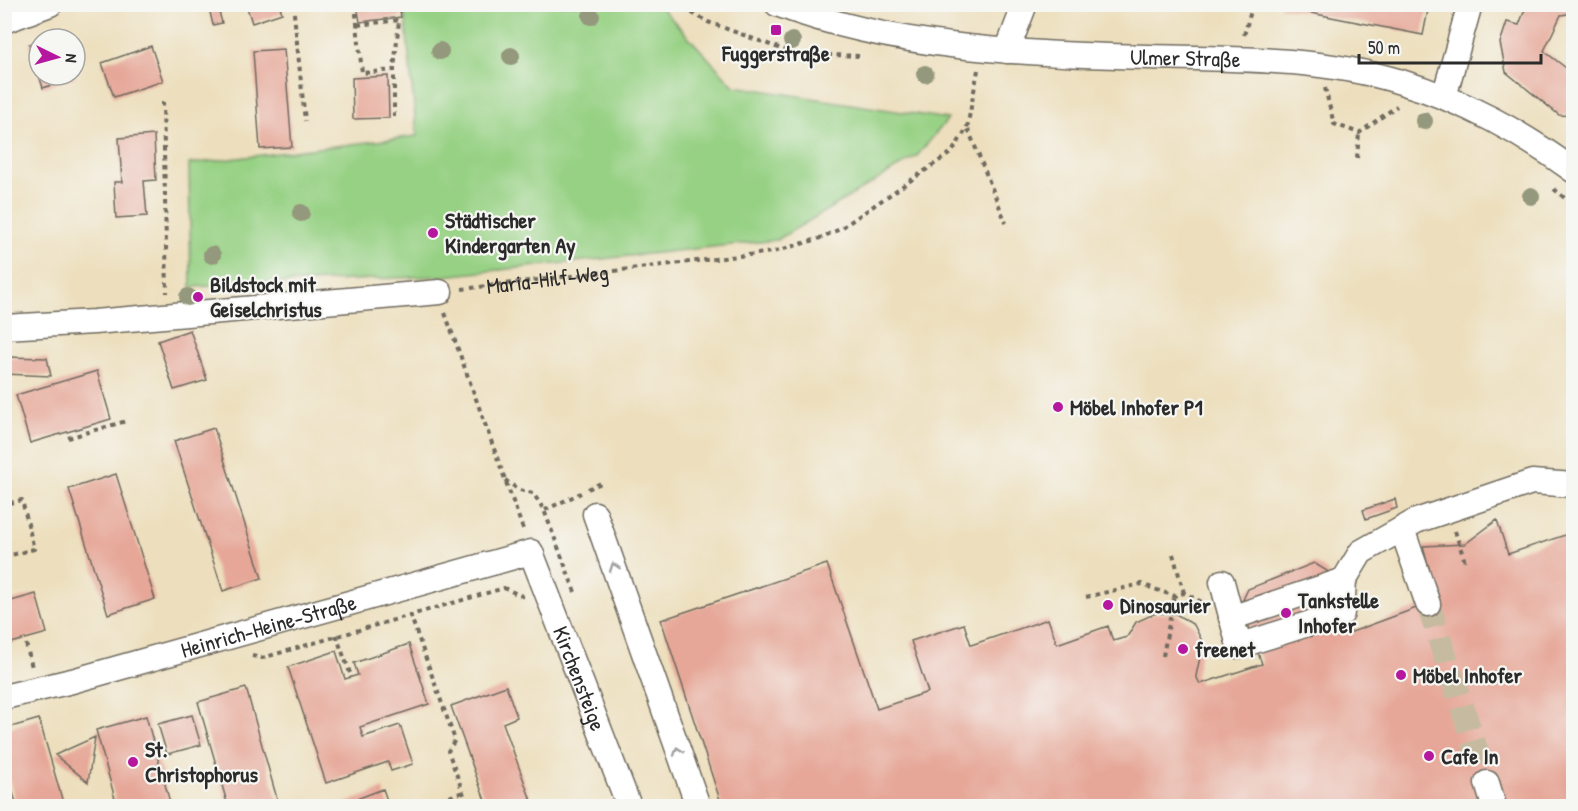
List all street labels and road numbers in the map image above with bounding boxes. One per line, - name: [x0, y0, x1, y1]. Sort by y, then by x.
- street label: Ulmer Straße: [1130, 42, 1241, 74]
- street label: Maria-Hilf-Weg: [485, 257, 610, 301]
- street label: Heinrich-Heine-Straße: [177, 587, 360, 665]
- street label: Kirchensteige: [546, 622, 614, 735]

